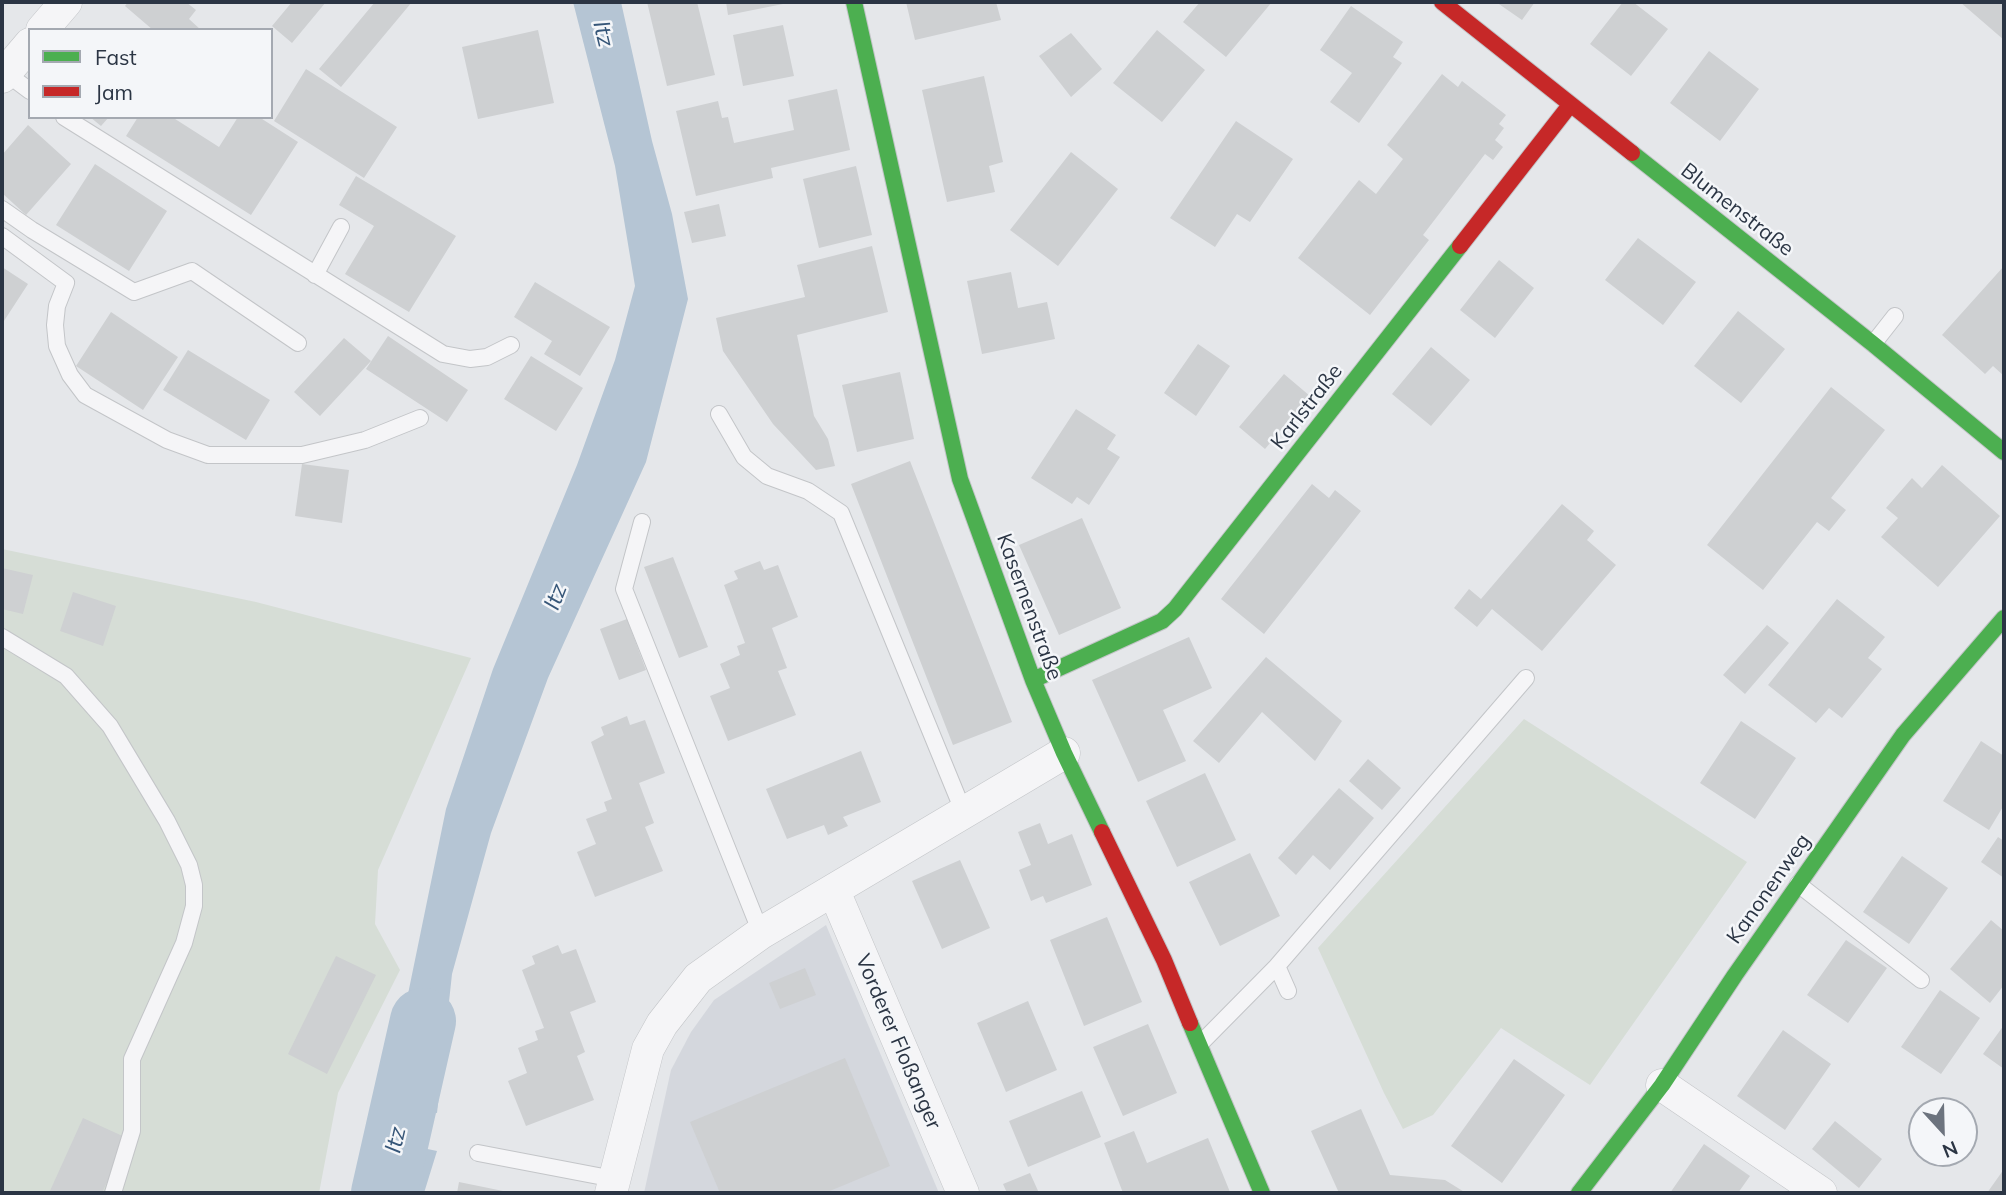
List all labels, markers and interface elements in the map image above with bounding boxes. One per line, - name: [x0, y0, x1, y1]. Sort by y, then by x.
- water label: Itz: [586, 18, 620, 50]
- legend: [28, 28, 273, 119]
- text: Fast: [95, 44, 137, 70]
- text: Jam: [95, 79, 133, 105]
- street label: Blumenstraße: [1676, 158, 1798, 262]
- street label: Karlstraße: [1266, 359, 1348, 455]
- street label: Kasernenstraße: [991, 530, 1067, 684]
- water label: Itz: [538, 580, 574, 614]
- street label: Kanonenweg: [1722, 829, 1816, 949]
- street label: Vorderer Floßanger: [850, 951, 946, 1133]
- north arrow: [1908, 1097, 1978, 1167]
- water label: Itz: [380, 1124, 412, 1156]
- text: N: [1939, 1136, 1961, 1163]

